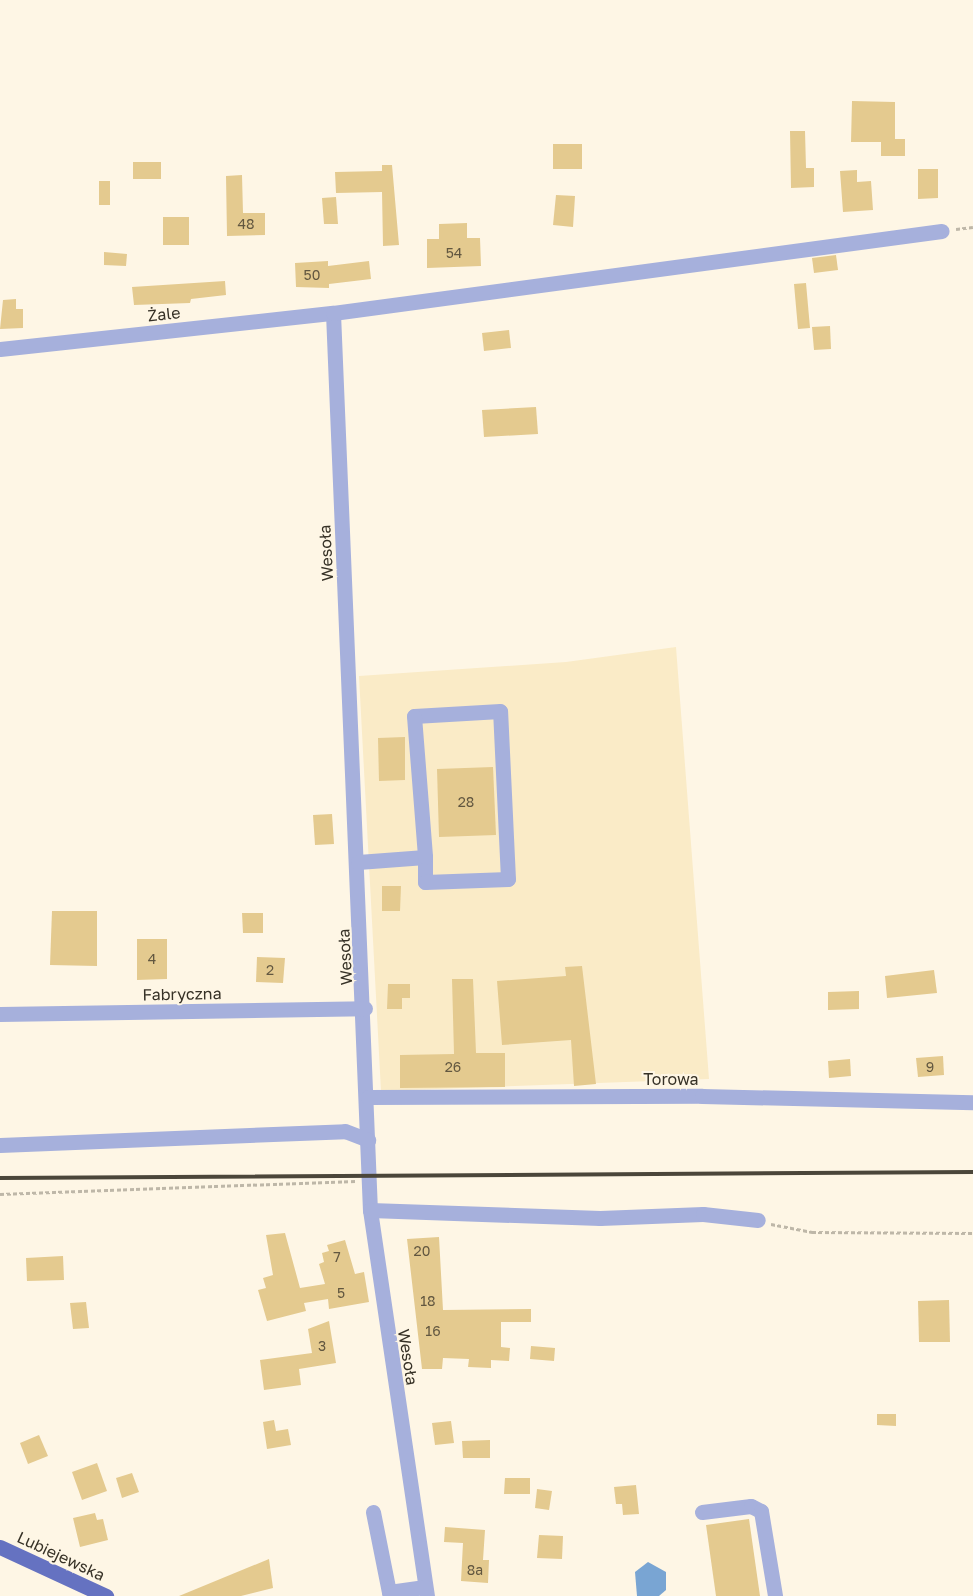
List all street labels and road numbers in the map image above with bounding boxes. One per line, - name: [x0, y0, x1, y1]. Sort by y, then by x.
- street label: Żale: [147, 303, 181, 325]
- street label: Wesoła: [315, 524, 337, 582]
- street label: Wesoła: [334, 928, 356, 986]
- street label: Fabryczna: [142, 984, 222, 1004]
- street label: Torowa: [643, 1069, 699, 1089]
- street label: Wesoła: [394, 1327, 422, 1387]
- street label: Lubiejewska: [14, 1527, 108, 1585]

